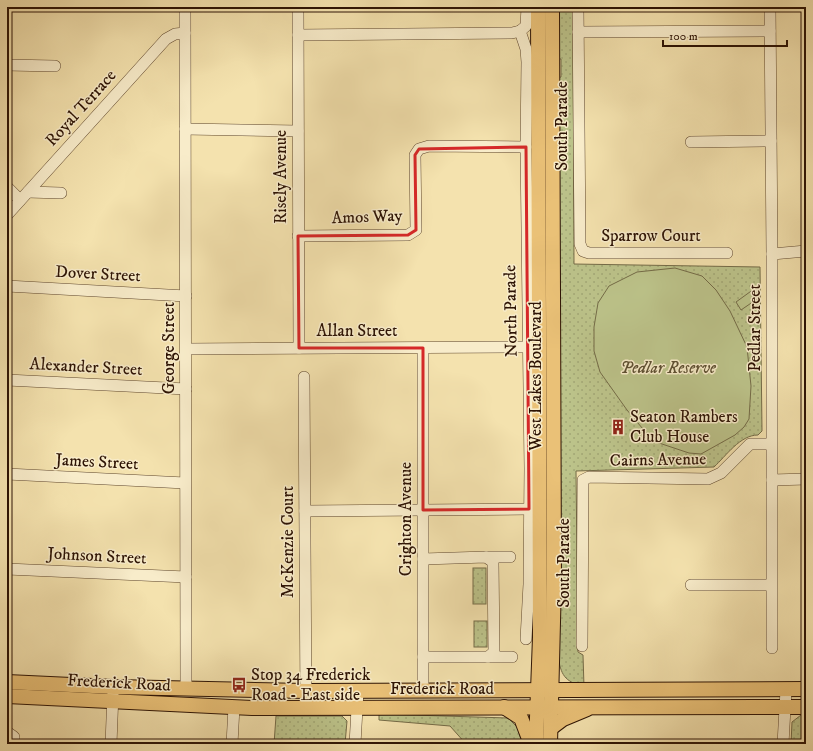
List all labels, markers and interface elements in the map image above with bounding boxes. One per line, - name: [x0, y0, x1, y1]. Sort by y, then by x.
- scale bar: [663, 22, 787, 48]
- text: 100 m: [669, 29, 698, 44]
- street label: Royal Terrace: [41, 65, 121, 151]
- street label: South Parade: [551, 81, 573, 171]
- street label: Risely Avenue: [270, 130, 292, 224]
- street label: Amos Way: [331, 205, 404, 229]
- street label: Sparrow Court: [601, 225, 701, 247]
- street label: Dover Street: [55, 261, 142, 287]
- street label: North Parade: [499, 265, 523, 357]
- street label: Pedlar Street: [744, 284, 766, 372]
- street label: George Street: [158, 301, 180, 394]
- street label: West Lakes Boulevard: [525, 301, 547, 452]
- street label: Allan Street: [317, 320, 398, 342]
- street label: Alexander Street: [29, 353, 144, 381]
- park label: Pedlar Reserve: [620, 357, 717, 379]
- place label: Seaton Rambers Club House: [630, 406, 738, 448]
- building icon: Seaton Rambers Club House: [609, 418, 627, 436]
- street label: Cairns Avenue: [610, 448, 706, 472]
- street label: James Street: [53, 449, 140, 475]
- street label: Crighton Avenue: [395, 462, 417, 576]
- street label: McKenzie Court: [277, 485, 299, 598]
- street label: South Parade: [553, 518, 575, 608]
- street label: Johnson Street: [45, 542, 148, 570]
- place label: Stop 34 Frederick Road - East side: [251, 664, 371, 706]
- street label: Frederick Road: [67, 669, 172, 697]
- bus stop icon: Stop 34 Frederick Road - East side: [230, 676, 248, 694]
- street label: Frederick Road: [390, 678, 494, 700]

